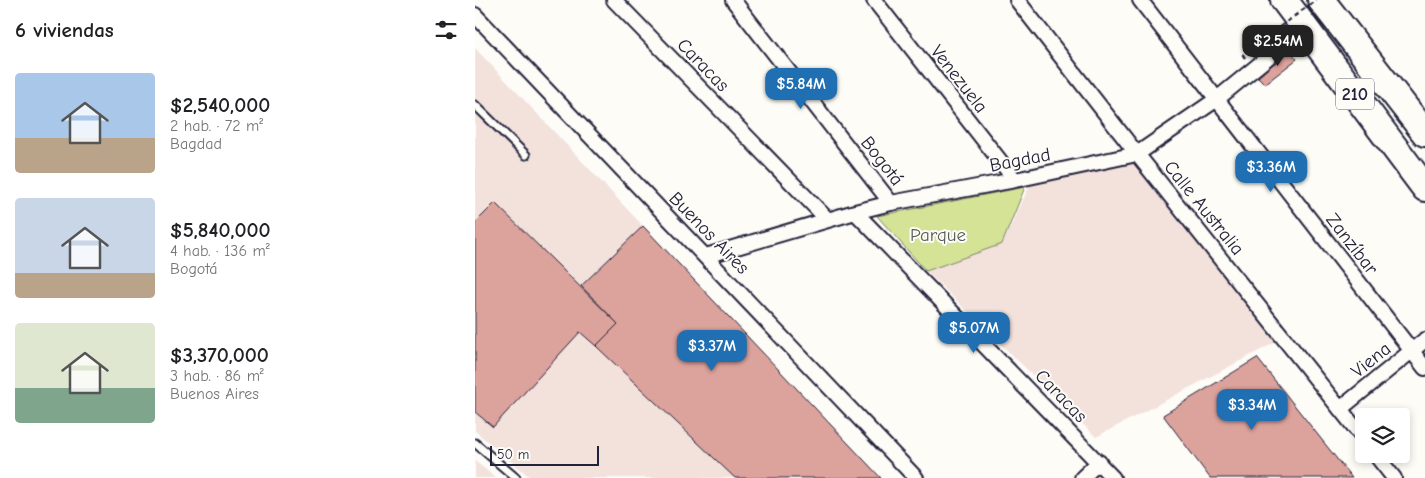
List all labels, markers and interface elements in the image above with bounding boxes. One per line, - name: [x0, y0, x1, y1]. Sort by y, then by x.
- icon: filters: [432, 16, 460, 44]
- text: 6 viviendas: [15, 18, 114, 42]
- pin: $2.54M: [1237, 24, 1319, 67]
- text: $2.54M: [1253, 32, 1303, 50]
- street label: Caracas: [672, 34, 734, 96]
- street label: Venezuela: [926, 41, 992, 117]
- pin: $5.84M: [760, 68, 842, 110]
- text: $5.84M: [776, 75, 826, 93]
- road number: 210: [1336, 78, 1374, 110]
- icon: home: [55, 93, 115, 153]
- text: $2,540,000: [170, 93, 270, 117]
- text: 2 hab. · 72 m²: [170, 117, 263, 135]
- street label: Bogotá: [856, 132, 908, 190]
- text: Bagdad: [170, 135, 222, 153]
- street label: Bagdad: [988, 143, 1052, 177]
- pin: $3.36M: [1230, 150, 1312, 193]
- street label: Calle Australia: [1159, 156, 1249, 260]
- text: $3.36M: [1246, 158, 1296, 176]
- street label: Buenos Aires: [664, 187, 754, 279]
- street label: Zanzíbar: [1321, 209, 1383, 279]
- icon: home: [55, 218, 115, 278]
- text: $5,840,000: [170, 218, 270, 242]
- park label: Parque: [910, 224, 966, 246]
- text: 4 hab. · 136 m²: [170, 242, 270, 260]
- text: Bogotá: [170, 260, 218, 278]
- pin: $5.07M: [933, 312, 1015, 354]
- text: $5.07M: [949, 319, 999, 337]
- pin: $3.37M: [671, 330, 753, 372]
- text: $3.37M: [688, 337, 736, 355]
- street label: Viena: [1347, 338, 1395, 382]
- icon: home: [55, 343, 115, 403]
- text: $3,370,000: [170, 343, 269, 367]
- street label: Caracas: [1030, 365, 1092, 427]
- text: 3 hab. · 86 m²: [170, 367, 264, 385]
- text: Buenos Aires: [170, 385, 259, 403]
- pin: $3.34M: [1211, 388, 1293, 431]
- text: $3.34M: [1228, 396, 1276, 414]
- map controls: [1355, 408, 1410, 463]
- button: layers: [1355, 408, 1410, 463]
- scale bar: [490, 443, 599, 466]
- text: 50 m: [497, 446, 529, 463]

